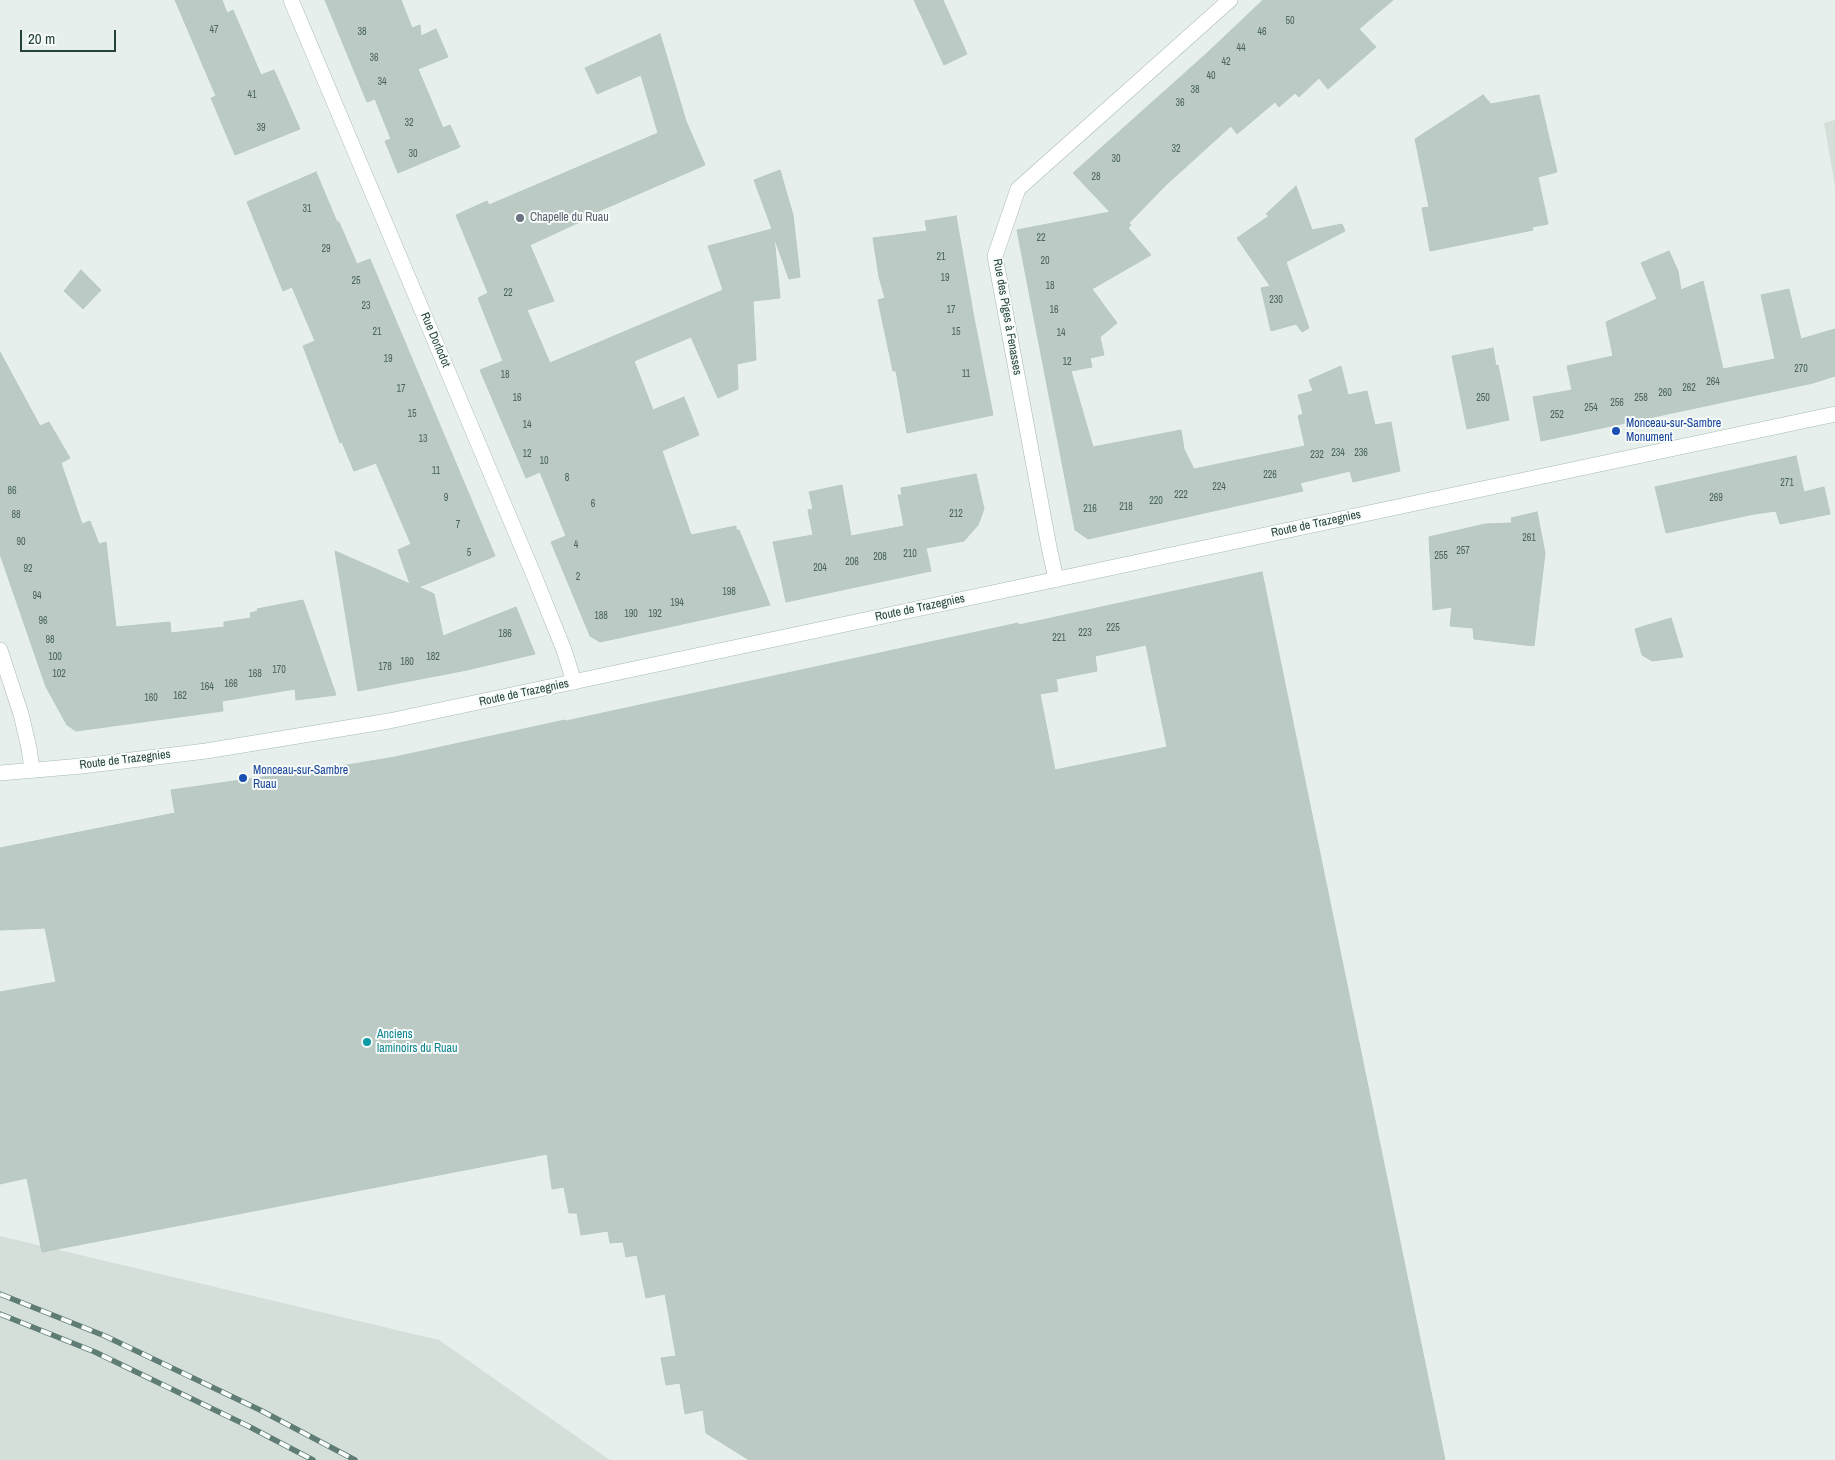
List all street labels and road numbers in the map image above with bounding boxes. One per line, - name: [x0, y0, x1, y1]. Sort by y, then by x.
- street label: Rue des Piges à Fenasses: [990, 258, 1024, 376]
- street label: Rue Dorlodot: [417, 311, 453, 369]
- street label: Route de Trazegnies: [1270, 507, 1362, 541]
- street label: Route de Trazegnies: [874, 591, 966, 625]
- street label: Route de Trazegnies: [478, 676, 570, 710]
- street label: Route de Trazegnies: [79, 747, 171, 773]

